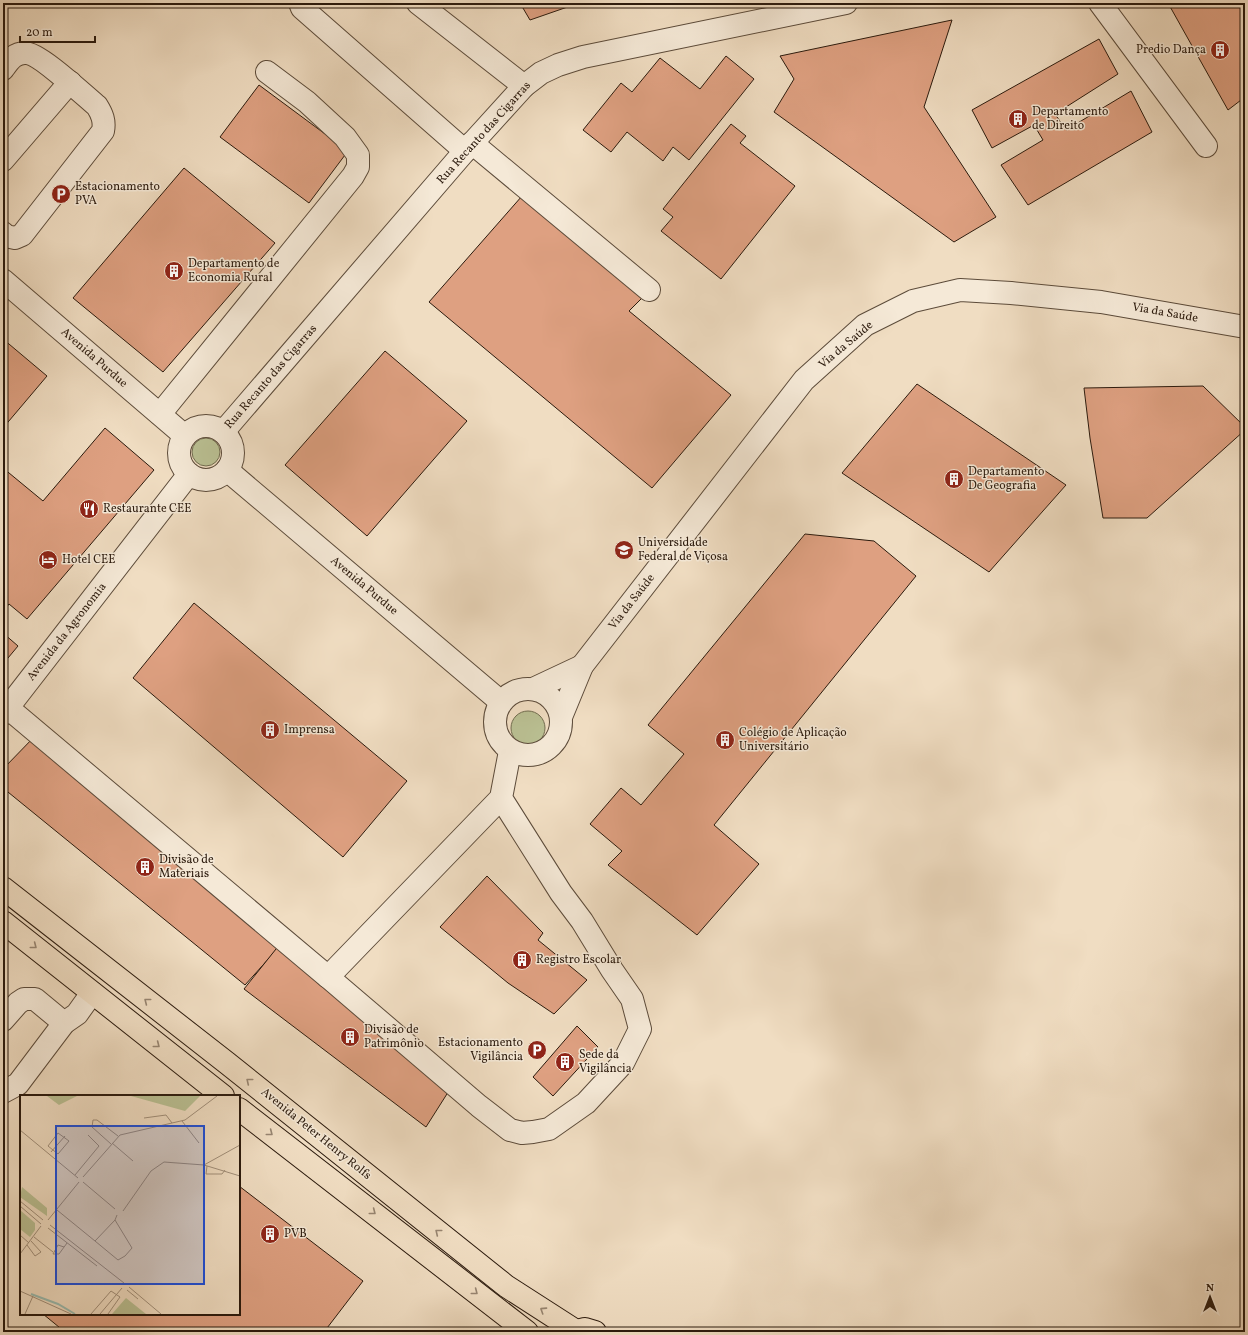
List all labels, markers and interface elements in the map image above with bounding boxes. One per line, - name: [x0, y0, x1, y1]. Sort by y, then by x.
- scale bar: [20, 18, 95, 44]
- text: 20 m: [26, 25, 53, 41]
- building icon: Predio Dança: [1209, 39, 1231, 61]
- place label: Predio Dança: [1136, 42, 1206, 58]
- street label: Rua Recanto das Cigarras: [433, 78, 535, 188]
- place label: Departamento de Direito: [1032, 104, 1108, 134]
- building icon: Departamento de Direito: [1007, 108, 1029, 130]
- place label: Estacionamento PVA: [75, 179, 160, 209]
- parking icon: Estacionamento PVA: [50, 183, 72, 205]
- place label: Departamento de Economia Rural: [188, 256, 280, 286]
- building icon: Departamento de Economia Rural: [163, 260, 185, 282]
- street label: Via da Saúde: [1131, 299, 1199, 327]
- street label: Via da Saúde: [815, 317, 877, 373]
- street label: Rua Recanto das Cigarras: [221, 321, 321, 433]
- street label: Avenida Purdue: [57, 325, 131, 392]
- place label: Departamento De Geografia: [968, 464, 1044, 494]
- building icon: Departamento De Geografia: [943, 468, 965, 490]
- restaurant icon: Restaurante CEE: [78, 498, 100, 520]
- place label: Restaurante CEE: [103, 501, 191, 517]
- place label: Universidade Federal de Viçosa: [638, 535, 728, 565]
- school or university icon: Universidade Federal de Viçosa: [613, 539, 635, 561]
- hotel icon: Hotel CEE: [37, 549, 59, 571]
- place label: Hotel CEE: [62, 552, 115, 568]
- street label: Avenida Purdue: [327, 553, 401, 619]
- street label: Via da Saúde: [605, 571, 659, 633]
- street label: Avenida da Agronomia: [24, 580, 110, 684]
- building icon: Imprensa: [259, 719, 281, 741]
- place label: Imprensa: [284, 722, 335, 738]
- place label: Colégio de Aplicação Universitário: [739, 725, 847, 755]
- building icon: Colégio de Aplicação Universitário: [714, 729, 736, 751]
- place label: Divisão de Materiais: [159, 852, 214, 882]
- building icon: Divisão de Materiais: [134, 856, 156, 878]
- one-way arrow: [29, 941, 36, 948]
- building icon: Registro Escolar: [511, 949, 533, 971]
- place label: Registro Escolar: [536, 952, 621, 968]
- one-way arrow: [145, 999, 152, 1006]
- place label: Divisão de Patrimônio: [364, 1022, 424, 1052]
- building icon: Divisão de Patrimônio: [339, 1026, 361, 1048]
- place label: Estacionamento Vigilância: [438, 1035, 523, 1065]
- parking icon: Estacionamento Vigilância: [526, 1039, 548, 1061]
- one-way arrow: [153, 1040, 160, 1047]
- place label: Sede da Vigilância: [579, 1047, 632, 1077]
- building icon: Sede da Vigilância: [554, 1051, 576, 1073]
- one-way arrow: [247, 1079, 254, 1086]
- street label: Avenida Peter Henry Rolfs: [257, 1084, 375, 1184]
- inset map: [20, 1095, 240, 1315]
- one-way arrow: [265, 1128, 272, 1135]
- one-way arrow: [368, 1208, 375, 1215]
- building icon: PVB: [259, 1223, 281, 1245]
- place label: PVB: [284, 1226, 307, 1242]
- one-way arrow: [436, 1230, 443, 1237]
- north arrow: [1190, 1277, 1230, 1317]
- text: N: [1206, 1281, 1214, 1296]
- one-way arrow: [471, 1287, 478, 1294]
- one-way arrow: [540, 1307, 547, 1314]

